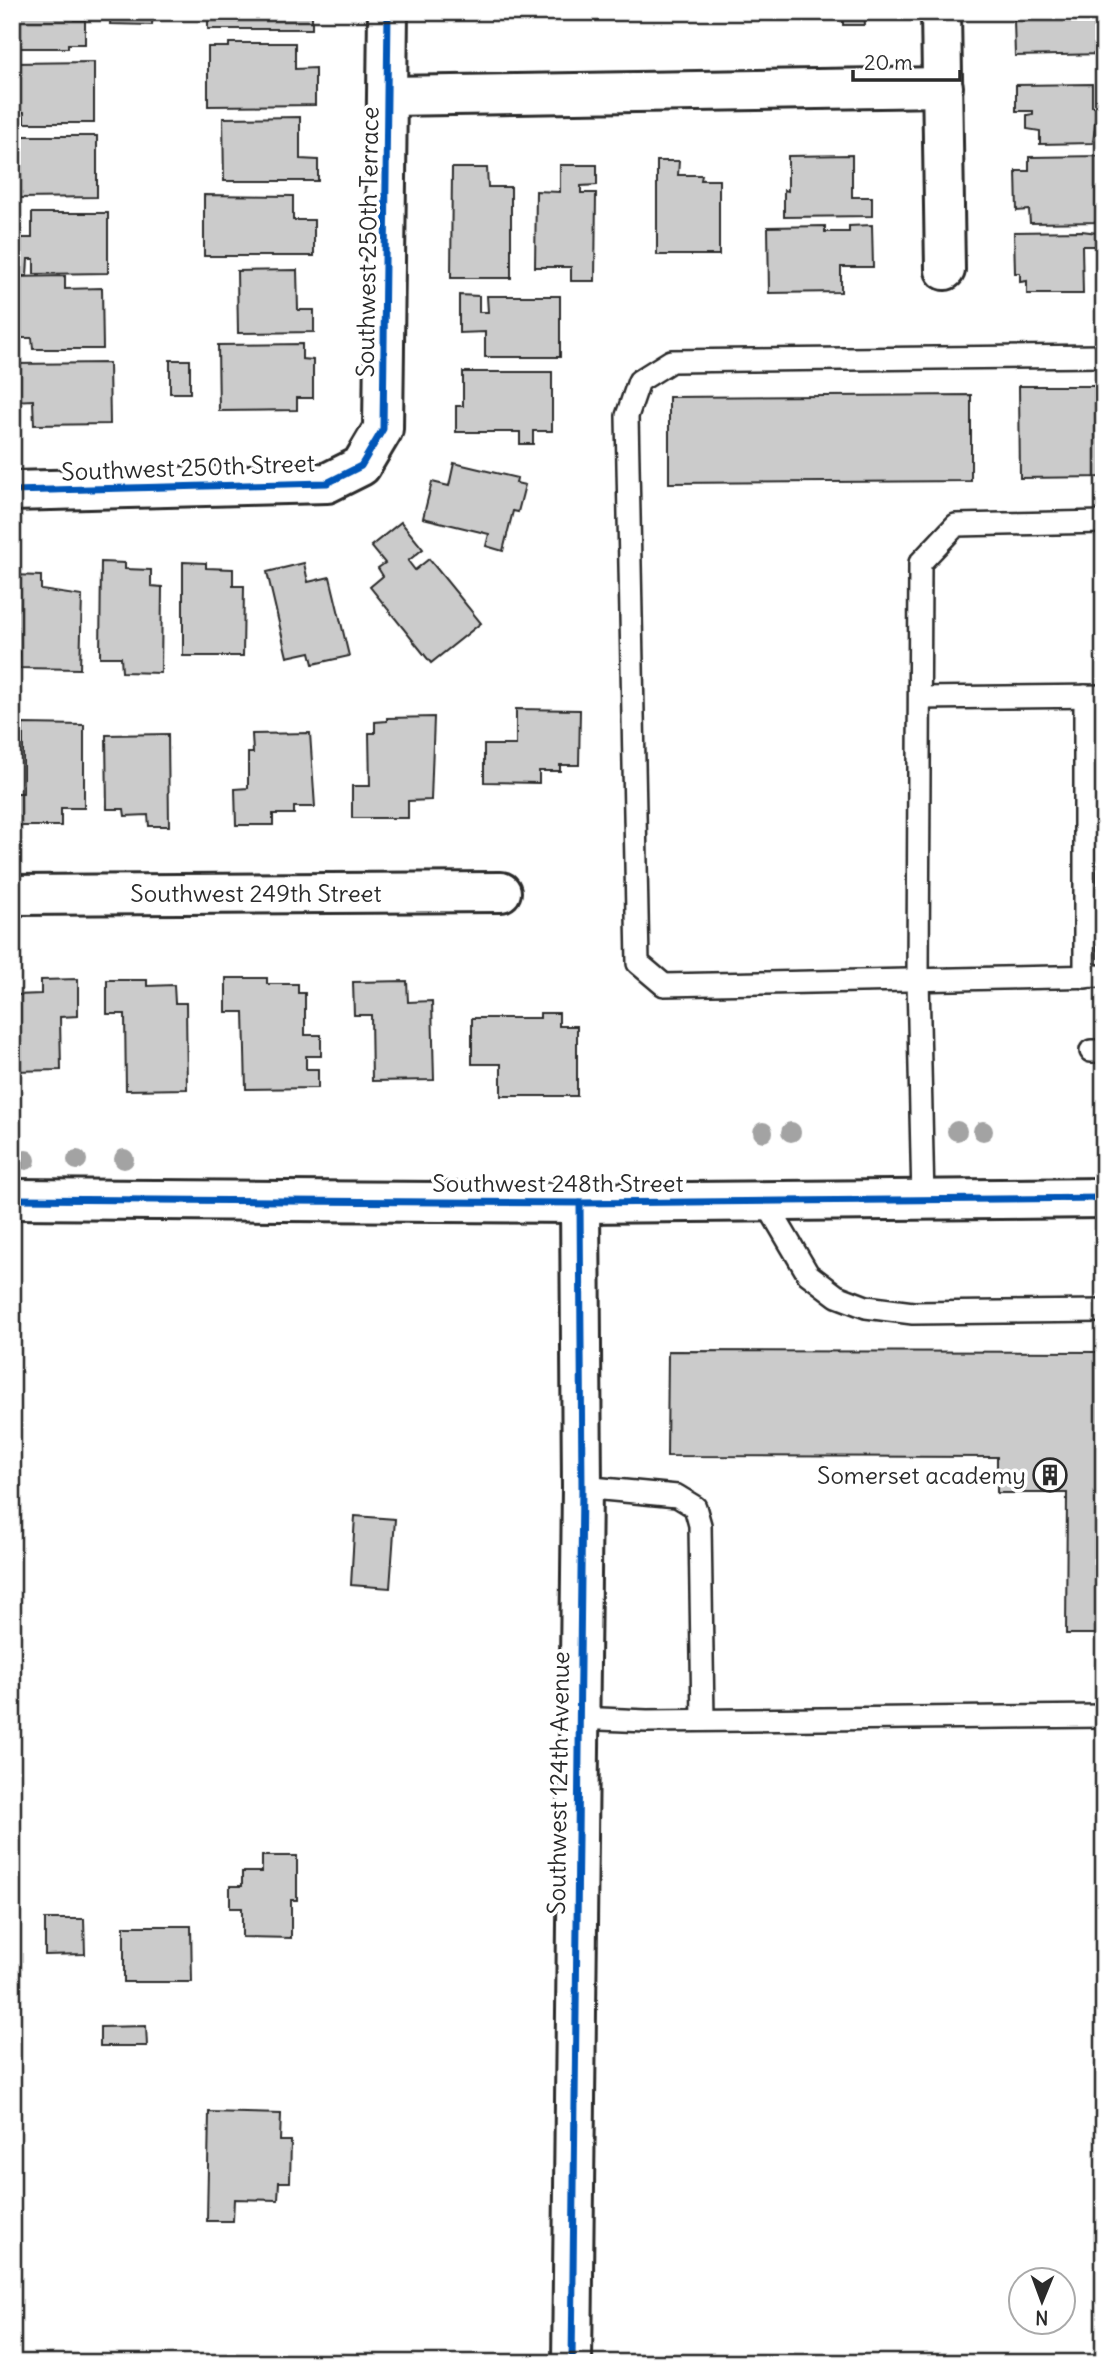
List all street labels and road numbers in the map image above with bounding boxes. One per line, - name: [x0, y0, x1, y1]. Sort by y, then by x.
- street label: Southwest 250th Terrace: [350, 106, 384, 378]
- street label: Southwest 250th Street: [61, 448, 315, 486]
- street label: Southwest 249th Street: [130, 878, 382, 908]
- street label: Southwest 248th Street: [432, 1168, 684, 1198]
- street label: Southwest 124th Avenue: [541, 1651, 575, 1915]

